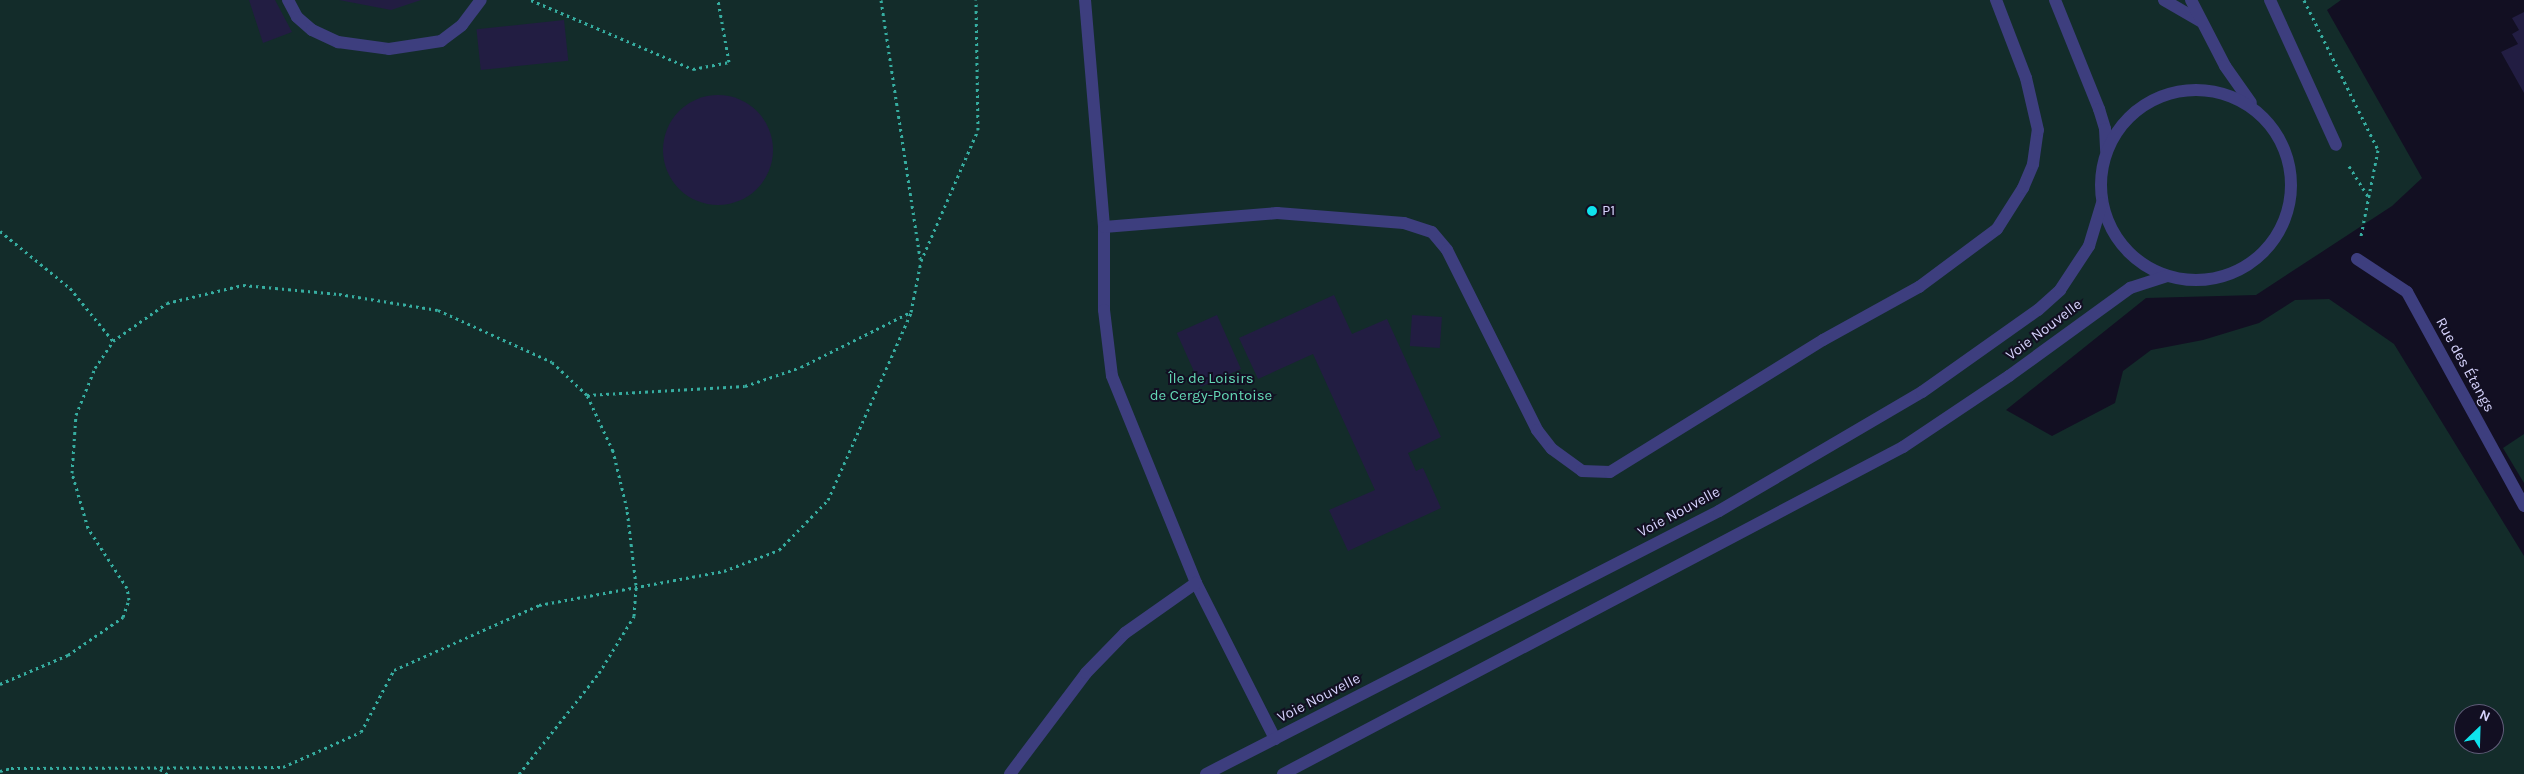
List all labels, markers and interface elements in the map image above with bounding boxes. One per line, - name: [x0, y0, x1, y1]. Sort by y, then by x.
- place label: P1: [1602, 202, 1615, 220]
- marker: P1: [1586, 205, 1598, 217]
- street label: Voie Nouvelle: [2002, 295, 2086, 365]
- street label: Rue des Étangs: [2432, 315, 2498, 415]
- park label: Île de Loisirs de Cergy-Pontoise: [1150, 369, 1272, 404]
- street label: Voie Nouvelle: [1635, 483, 1723, 541]
- street label: Voie Nouvelle: [1274, 669, 1364, 727]
- north arrow: [2454, 704, 2504, 754]
- text: N: [2477, 706, 2493, 726]

